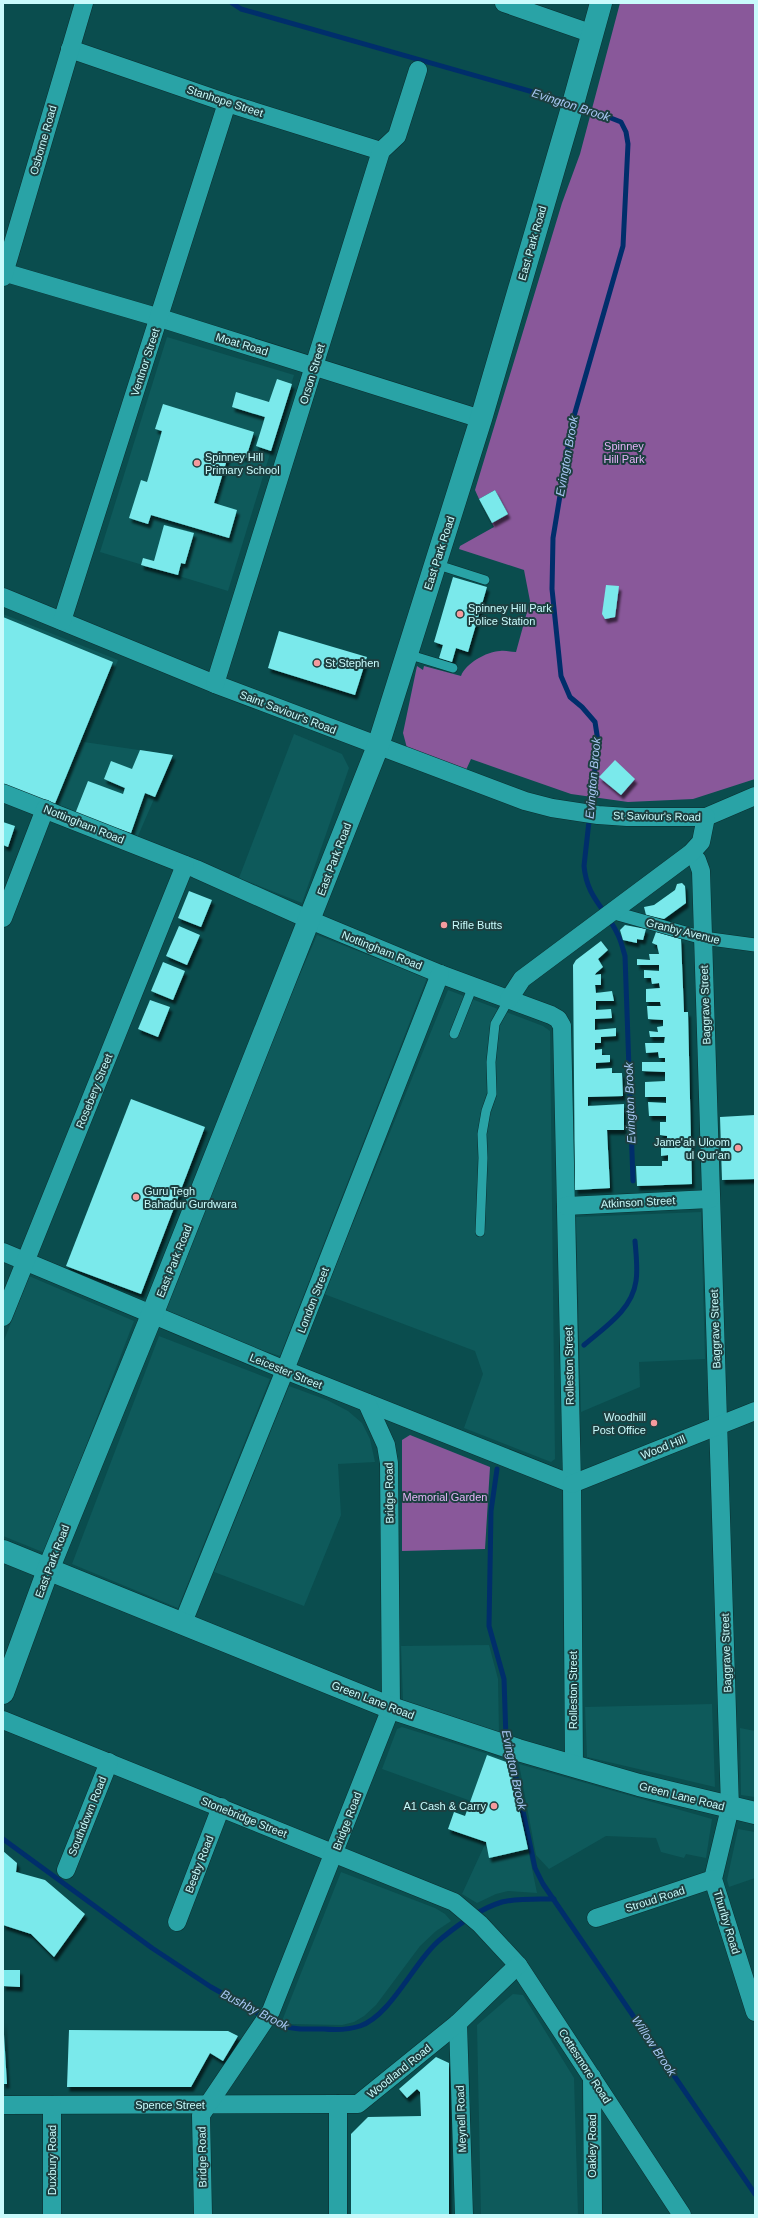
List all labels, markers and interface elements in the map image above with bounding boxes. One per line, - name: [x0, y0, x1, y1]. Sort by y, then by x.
- street label: Stanhope Street: [185, 83, 265, 119]
- water label: Evington Brook: [530, 86, 613, 125]
- street label: Osborne Road: [27, 104, 59, 176]
- street label: East Park Road: [516, 204, 548, 282]
- street label: Ventnor Street: [128, 327, 162, 397]
- street label: Moat Road: [215, 330, 269, 358]
- street label: Orson Street: [297, 342, 327, 406]
- water label: Evington Brook: [553, 414, 581, 497]
- park label: Spinney Hill Park: [604, 440, 645, 465]
- place label: Spinney Hill Primary School: [205, 451, 280, 476]
- marker: Spinney Hill Primary School: [192, 458, 202, 468]
- street label: East Park Road: [421, 515, 457, 591]
- place label: Spinney Hill Park Police Station: [468, 602, 552, 627]
- marker: Spinney Hill Park Police Station: [455, 609, 465, 619]
- place label: St Stephen: [325, 657, 379, 669]
- marker: St Stephen: [312, 658, 322, 668]
- street label: Saint Saviour's Road: [238, 688, 338, 736]
- water label: Evington Brook: [582, 736, 604, 819]
- street label: Nottingham Road: [42, 802, 126, 846]
- street label: St Saviour's Road: [613, 809, 701, 823]
- street label: East Park Road: [315, 821, 353, 897]
- street label: Granby Avenue: [645, 916, 721, 946]
- place label: Rifle Butts: [452, 919, 503, 931]
- marker: Rifle Butts: [439, 920, 449, 930]
- street label: Nottingham Road: [340, 928, 424, 972]
- street label: Baggrave Street: [698, 965, 712, 1045]
- street label: Rosebery Street: [74, 1052, 114, 1130]
- water label: Evington Brook: [622, 1061, 638, 1144]
- place label: Jame'ah Uloom ul Qur'an: [654, 1136, 730, 1161]
- marker: Jame'ah Uloom ul Qur'an: [733, 1143, 743, 1153]
- place label: Guru Tegh Bahadur Gurdwara: [144, 1185, 238, 1210]
- marker: Guru Tegh Bahadur Gurdwara: [131, 1192, 141, 1202]
- street label: Atkinson Street: [600, 1194, 676, 1210]
- street label: East Park Road: [154, 1223, 194, 1299]
- street label: London Street: [295, 1266, 331, 1334]
- street label: Baggrave Street: [708, 1289, 722, 1369]
- street label: Rolleston Street: [562, 1327, 576, 1405]
- street label: Leicester Street: [248, 1351, 324, 1391]
- place label: Woodhill Post Office: [592, 1411, 646, 1436]
- marker: Woodhill Post Office: [649, 1418, 659, 1428]
- street label: Wood Hill: [639, 1433, 687, 1461]
- street label: Bridge Road: [382, 1462, 396, 1524]
- park label: Memorial Garden: [403, 1491, 487, 1503]
- street label: East Park Road: [33, 1523, 71, 1599]
- street label: Baggrave Street: [719, 1613, 733, 1693]
- street label: Rolleston Street: [567, 1651, 579, 1729]
- street label: Green Lane Road: [330, 1679, 416, 1721]
- water label: Evington Brook: [499, 1729, 530, 1812]
- street label: Southdown Road: [66, 1775, 108, 1857]
- street label: Green Lane Road: [638, 1780, 726, 1812]
- street label: Bridge Road: [330, 1790, 364, 1852]
- street label: Stonebridge Street: [199, 1794, 289, 1840]
- place label: A1 Cash & Carry: [403, 1800, 486, 1812]
- marker: A1 Cash & Carry: [489, 1801, 499, 1811]
- street label: Beeby Road: [183, 1834, 215, 1894]
- street label: Stroud Road: [624, 1884, 686, 1914]
- street label: Thurlby Road: [712, 1889, 742, 1955]
- water label: Bushby Brook: [219, 1987, 292, 2034]
- water label: Willow Brook: [629, 2013, 680, 2079]
- street label: Cottesmore Road: [556, 2027, 614, 2105]
- street label: Woodland Road: [365, 2042, 433, 2100]
- street label: Meynell Road: [454, 2085, 468, 2153]
- street label: Spence Street: [135, 2099, 205, 2111]
- street label: Oakley Road: [586, 2114, 598, 2178]
- street label: Duxbury Road: [46, 2125, 58, 2195]
- street label: Bridge Road: [195, 2126, 209, 2188]

